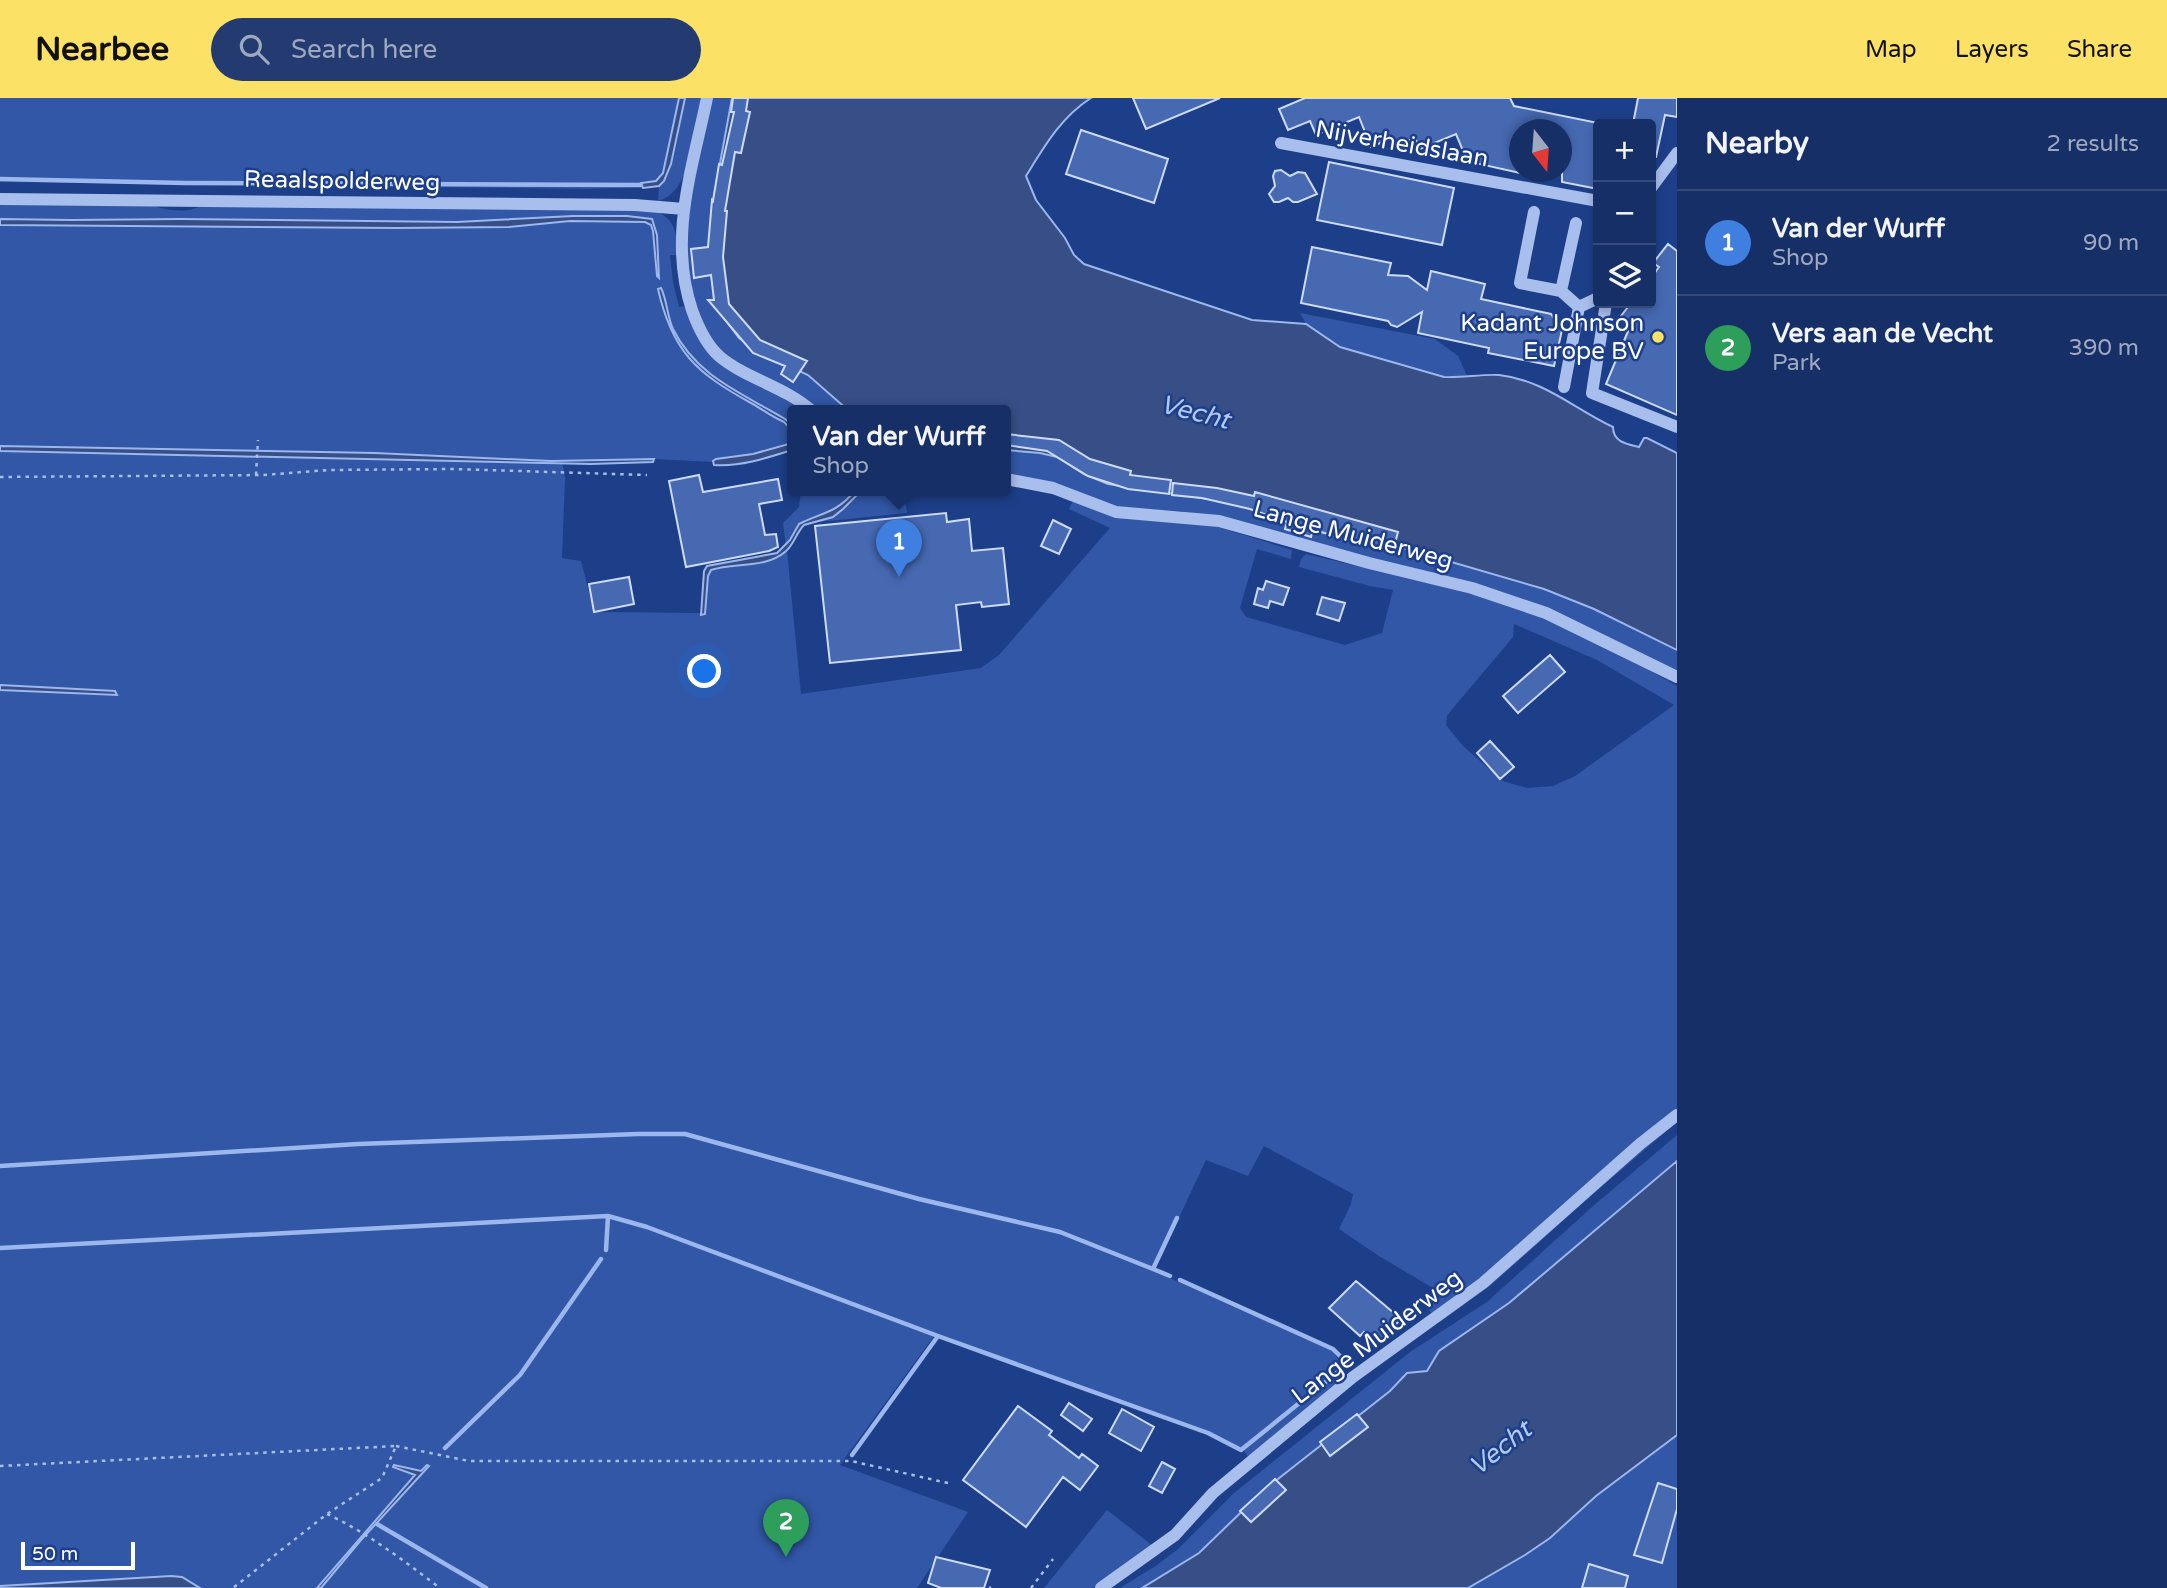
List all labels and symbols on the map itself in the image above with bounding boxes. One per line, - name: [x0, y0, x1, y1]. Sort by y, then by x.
- street label: Nijverheidslaan: [1313, 115, 1491, 173]
- north arrow: [1509, 119, 1572, 182]
- street label: Reaalspolderweg: [244, 165, 440, 197]
- place label: Kadant Johnson Europe BV: [1460, 309, 1644, 366]
- marker: Kadant Johnson Europe BV: [1650, 329, 1666, 345]
- water label: Vecht: [1157, 388, 1236, 436]
- street label: Lange Muiderweg: [1250, 494, 1456, 576]
- pin: 1: [876, 519, 922, 577]
- your location: [687, 654, 721, 688]
- street label: Lange Muiderweg: [1286, 1263, 1468, 1411]
- water label: Vecht: [1463, 1412, 1540, 1482]
- pin: 2: [763, 1499, 809, 1557]
- scale bar: [21, 1539, 135, 1571]

